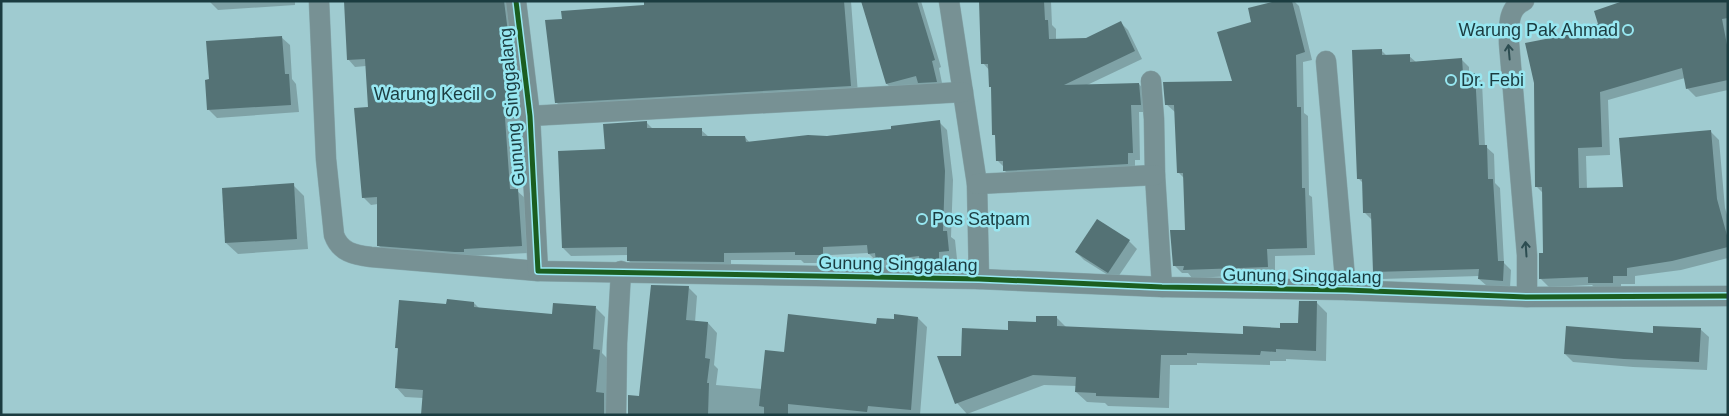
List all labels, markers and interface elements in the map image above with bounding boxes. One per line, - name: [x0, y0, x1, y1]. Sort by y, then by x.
- place label: Warung Pak Ahmad: [1459, 20, 1618, 40]
- marker: Warung Pak Ahmad: [1622, 24, 1634, 36]
- street label: Gunung Singgalang: [495, 27, 529, 187]
- one-way arrow: [1505, 44, 1514, 60]
- place label: Dr. Febi: [1461, 70, 1524, 90]
- marker: Dr. Febi: [1445, 74, 1457, 86]
- place label: Warung Kecil: [374, 84, 480, 104]
- marker: Warung Kecil: [484, 88, 496, 100]
- place label: Pos Satpam: [932, 209, 1030, 229]
- marker: Pos Satpam: [916, 213, 928, 225]
- one-way arrow: [1521, 241, 1531, 257]
- street label: Gunung Singgalang: [818, 253, 978, 275]
- street label: Gunung Singgalang: [1222, 265, 1382, 287]

